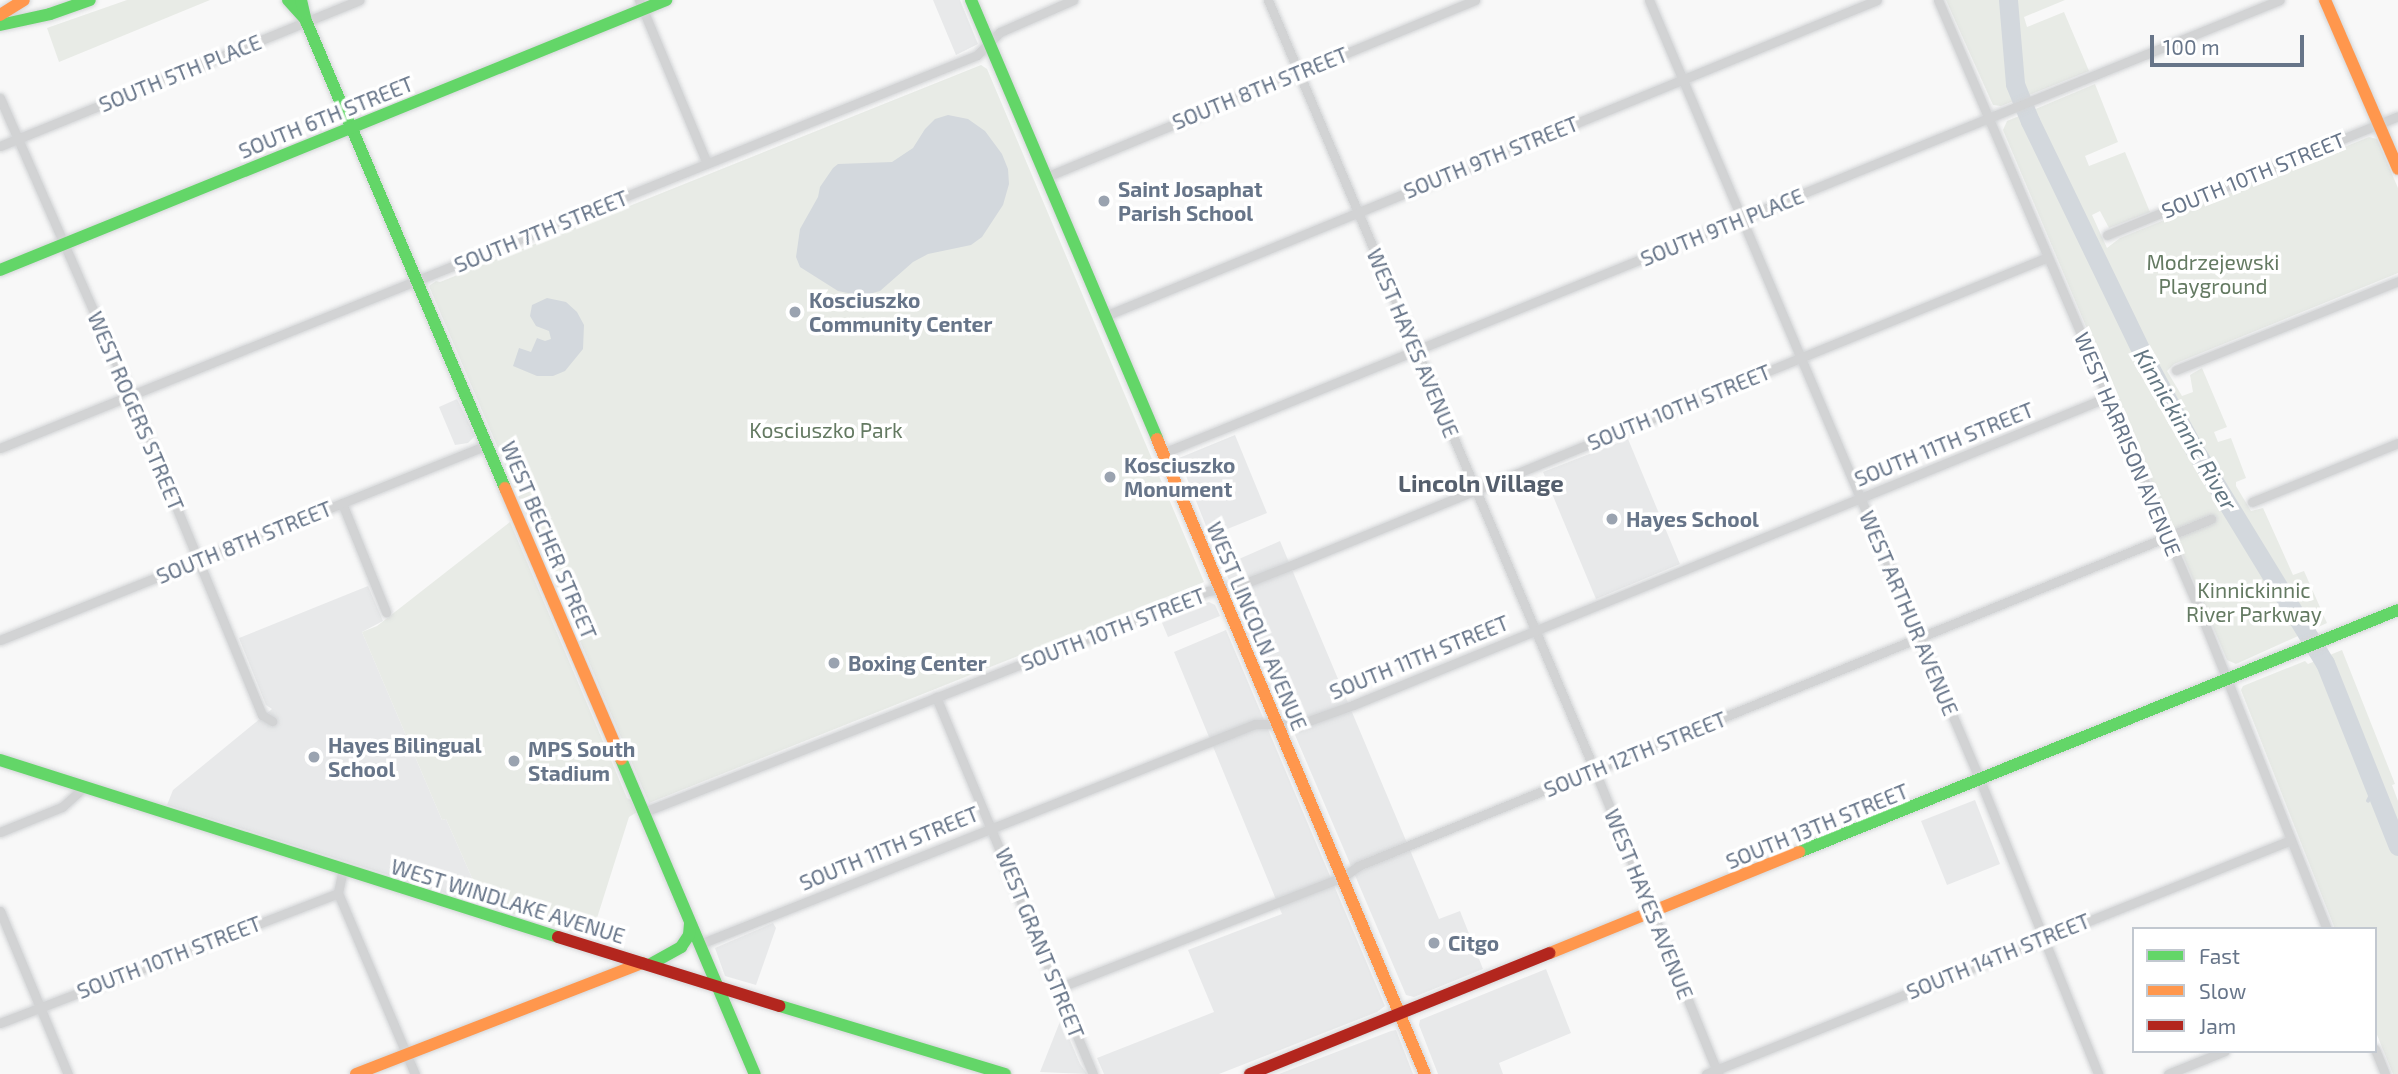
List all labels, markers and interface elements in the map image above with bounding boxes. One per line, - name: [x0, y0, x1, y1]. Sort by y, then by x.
- scale bar: [2153, 21, 2307, 65]
- street label: SOUTH 5TH PLACE: [95, 29, 265, 117]
- text: 100 m: [2163, 34, 2220, 59]
- street label: SOUTH 8TH STREET: [1169, 41, 1351, 135]
- street label: SOUTH 6TH STREET: [235, 70, 417, 164]
- street label: SOUTH 9TH STREET: [1400, 110, 1582, 204]
- street label: SOUTH 10TH STREET: [2158, 127, 2348, 223]
- place label: Saint Josaphat Parish School: [1118, 176, 1263, 226]
- street label: SOUTH 9TH PLACE: [1637, 183, 1807, 271]
- street label: SOUTH 7TH STREET: [450, 185, 632, 277]
- marker: Saint Josaphat Parish School: [1096, 193, 1112, 209]
- street label: WEST HAYES AVENUE: [1362, 244, 1464, 442]
- park label: Modrzejewski Playground: [2146, 249, 2280, 299]
- place label: Kosciuszko Community Center: [809, 287, 993, 337]
- marker: Kosciuszko Community Center: [787, 304, 803, 320]
- street label: WEST ROGERS STREET: [83, 307, 189, 515]
- street label: WEST HARRISON AVENUE: [2069, 328, 2187, 560]
- water label: Kinnickinnic River: [2128, 343, 2244, 515]
- street label: SOUTH 10TH STREET: [1584, 359, 1774, 455]
- street label: SOUTH 11TH STREET: [1851, 397, 2037, 491]
- park label: Kosciuszko Park: [749, 417, 903, 443]
- street label: WEST BECHER STREET: [496, 437, 602, 643]
- place label: Kosciuszko Monument: [1124, 452, 1235, 502]
- marker: Kosciuszko Monument: [1102, 469, 1118, 485]
- district label: Lincoln Village: [1398, 469, 1564, 497]
- street label: SOUTH 8TH STREET: [153, 495, 335, 589]
- place label: Hayes School: [1626, 506, 1759, 532]
- street label: WEST ARTHUR AVENUE: [1854, 506, 1964, 720]
- marker: Hayes School: [1604, 511, 1620, 527]
- street label: WEST LINCOLN AVENUE: [1201, 518, 1313, 734]
- park label: Kinnickinnic River Parkway: [2186, 577, 2322, 627]
- street label: SOUTH 10TH STREET: [1017, 582, 1209, 676]
- street label: SOUTH 11TH STREET: [1326, 610, 1512, 704]
- place label: Boxing Center: [848, 650, 987, 676]
- marker: Boxing Center: [826, 655, 842, 671]
- street label: SOUTH 12TH STREET: [1540, 706, 1730, 802]
- place label: Hayes Bilingual School: [328, 732, 482, 782]
- place label: MPS South Stadium: [528, 736, 635, 786]
- marker: Hayes Bilingual School: [306, 749, 322, 765]
- marker: MPS South Stadium: [506, 753, 522, 769]
- street label: SOUTH 13TH STREET: [1722, 778, 1912, 874]
- street label: SOUTH 11TH STREET: [796, 801, 982, 895]
- street label: WEST HAYES AVENUE: [1599, 805, 1699, 1003]
- street label: WEST GRANT STREET: [990, 844, 1090, 1042]
- street label: WEST WINDLAKE AVENUE: [387, 853, 629, 949]
- street label: SOUTH 14TH STREET: [1903, 908, 2093, 1004]
- street label: SOUTH 10TH STREET: [73, 910, 265, 1004]
- legend: [2132, 927, 2377, 1053]
- place label: Citgo: [1448, 930, 1499, 956]
- marker: Citgo: [1426, 935, 1442, 951]
- text: Fast: [2199, 943, 2240, 968]
- text: Slow: [2199, 978, 2246, 1003]
- text: Jam: [2199, 1013, 2236, 1038]

